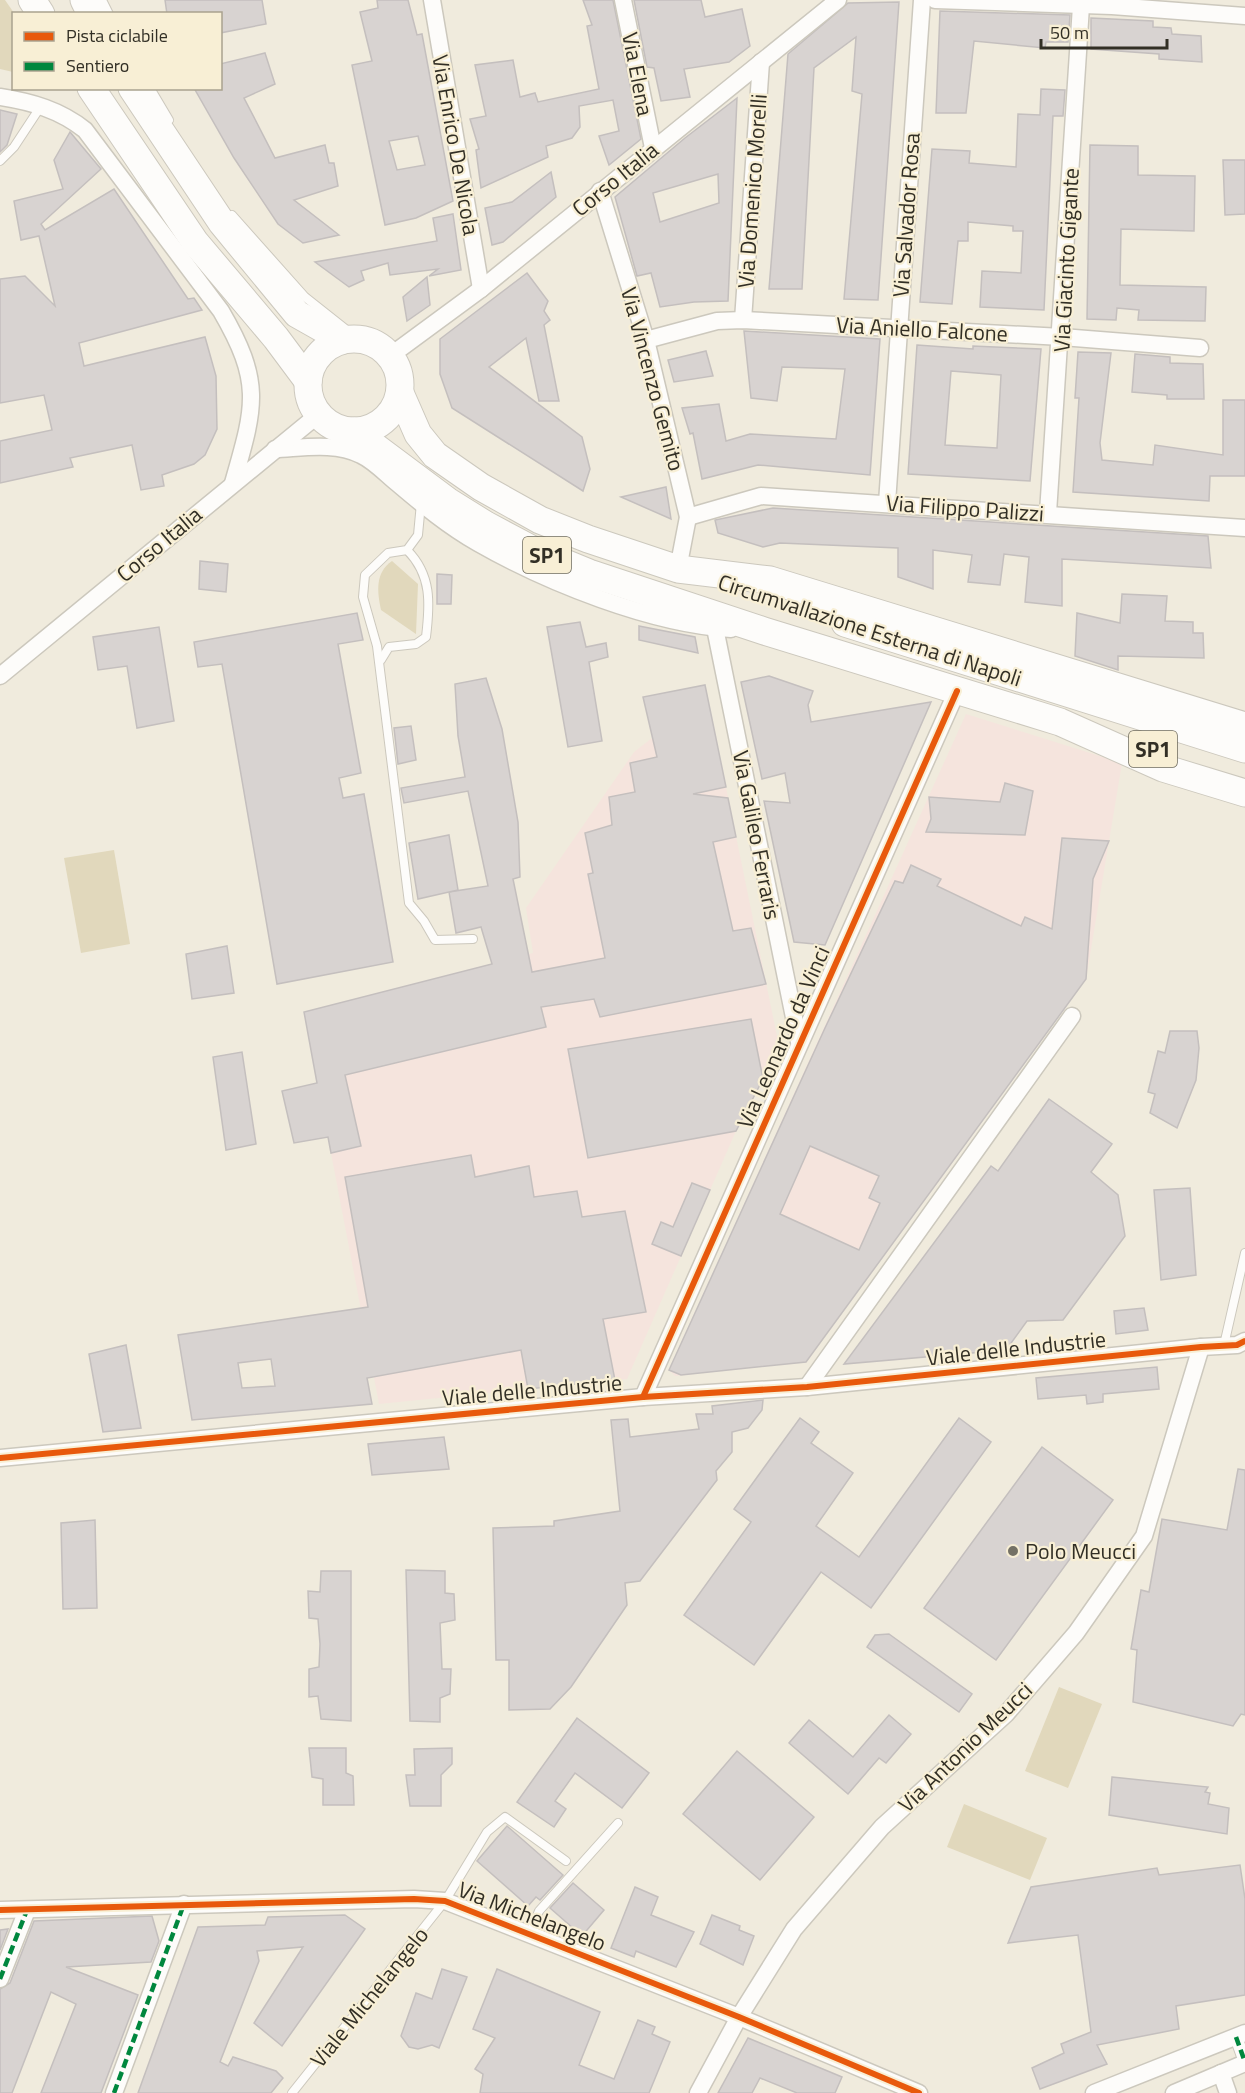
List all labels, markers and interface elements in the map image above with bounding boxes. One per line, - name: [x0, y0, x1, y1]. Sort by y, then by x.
- legend: [12, 12, 222, 90]
- scale bar: [1041, 12, 1167, 50]
- text: 50 m: [1050, 19, 1089, 46]
- text: Pista ciclabile: [66, 22, 168, 49]
- street label: Via Elena: [613, 29, 663, 119]
- text: Sentiero: [66, 52, 129, 79]
- street label: Via Enrico De Nicola: [423, 52, 489, 238]
- street label: Via Domenico Morelli: [728, 93, 776, 289]
- street label: Via Salvador Rosa: [883, 132, 929, 298]
- street label: Corso Italia: [564, 133, 666, 225]
- street label: Via Giacinto Gigante: [1044, 167, 1088, 353]
- street label: Via Vincenzo Gemito: [612, 283, 694, 475]
- street label: Via Aniello Falcone: [835, 308, 1009, 350]
- street label: Via Filippo Palizzi: [885, 486, 1045, 530]
- street label: Corso Italia: [109, 498, 209, 590]
- road number: SP1: [523, 537, 571, 573]
- street label: Circumvallazione Esterna di Napoli: [714, 565, 1026, 695]
- road number: SP1: [1129, 731, 1177, 767]
- street label: Via Galileo Ferraris: [724, 747, 790, 923]
- street label: Via Leonardo da Vinci: [728, 940, 838, 1134]
- street label: Viale delle Industrie: [924, 1322, 1108, 1374]
- street label: Viale delle Industrie: [441, 1365, 623, 1415]
- place label: Polo Meucci: [1025, 1534, 1136, 1568]
- marker: Polo Meucci: [1006, 1544, 1020, 1558]
- street label: Via Antonio Meucci: [890, 1674, 1040, 1820]
- street label: Via Michelangelo: [453, 1872, 611, 1960]
- street label: Viale Michelangelo: [301, 1919, 437, 2075]

